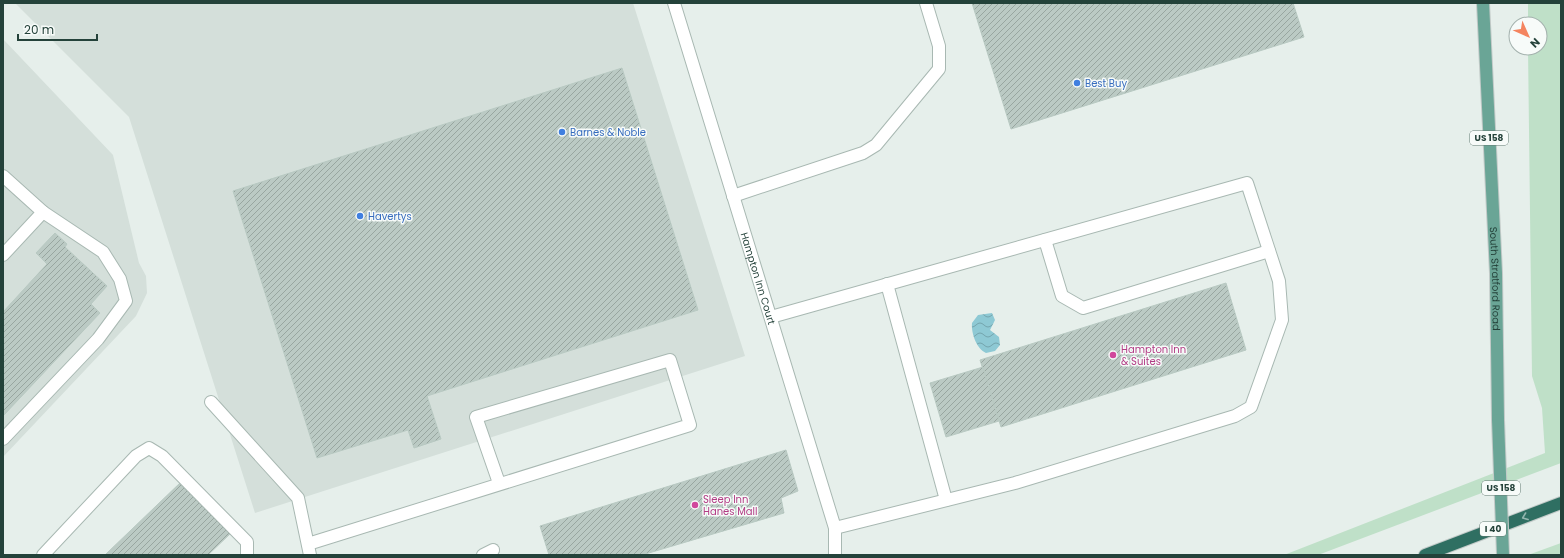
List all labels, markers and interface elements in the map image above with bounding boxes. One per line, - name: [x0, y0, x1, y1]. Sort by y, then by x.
- scale bar: [18, 16, 97, 42]
- north arrow: [1508, 16, 1548, 56]
- text: 20 m: [24, 21, 54, 38]
- text: N: [1526, 34, 1544, 52]
- place label: Best Buy: [1085, 76, 1127, 91]
- marker: Best Buy: [1072, 78, 1082, 88]
- place label: Barnes & Noble: [570, 125, 646, 140]
- marker: Barnes & Noble: [557, 127, 567, 137]
- road number: US 158: [1470, 131, 1508, 145]
- place label: Havertys: [368, 209, 412, 224]
- marker: Havertys: [355, 211, 365, 221]
- street label: South Stratford Road: [1486, 226, 1504, 331]
- street label: Hampton Inn Court: [737, 230, 780, 327]
- place label: Hampton Inn & Suites: [1121, 342, 1186, 369]
- marker: Hampton Inn & Suites: [1108, 350, 1118, 360]
- road number: US 158: [1482, 481, 1520, 495]
- place label: Sleep Inn Hanes Mall: [703, 492, 757, 519]
- marker: Sleep Inn Hanes Mall: [690, 500, 700, 510]
- one-way arrow: [1521, 512, 1528, 520]
- road number: I 40: [1480, 522, 1506, 536]

